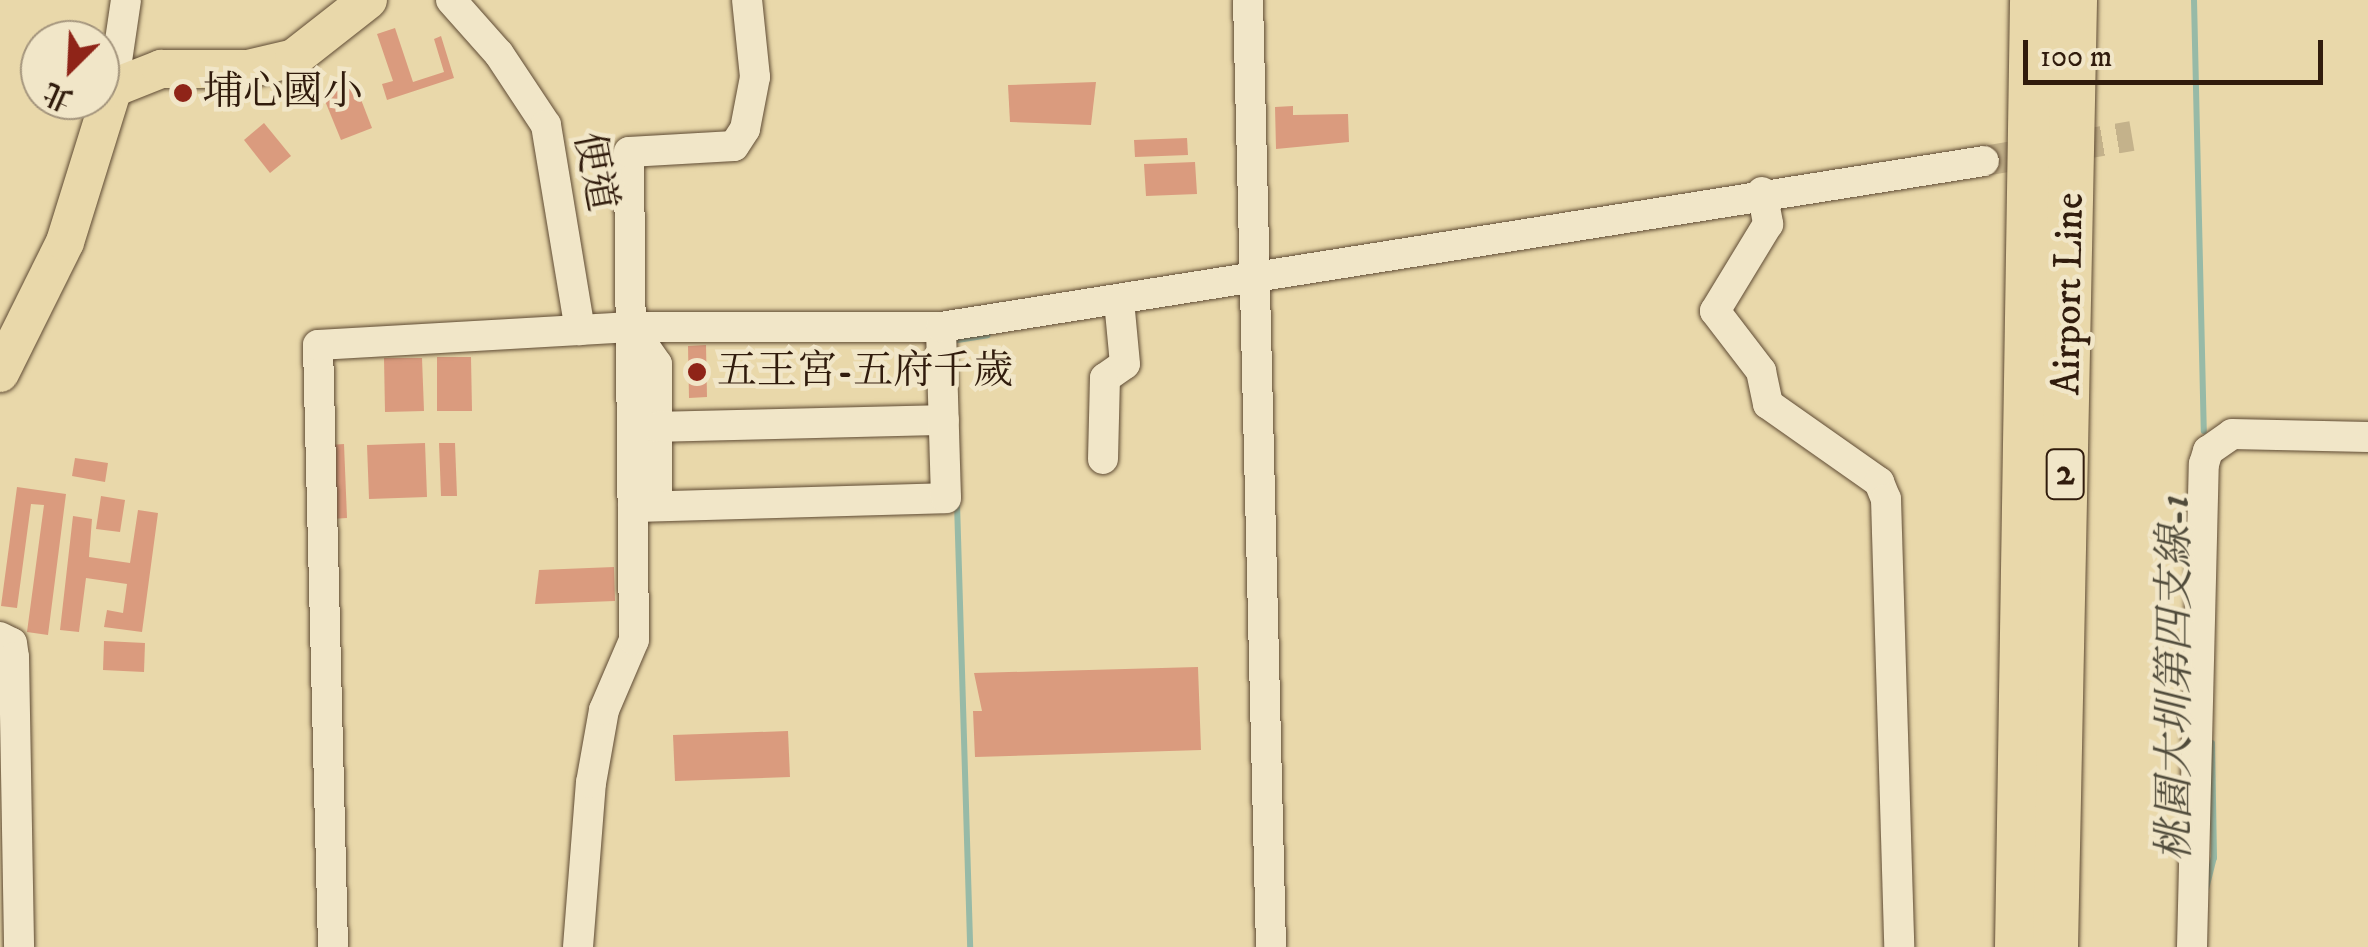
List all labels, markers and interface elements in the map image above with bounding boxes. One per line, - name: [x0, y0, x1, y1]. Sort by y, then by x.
- north arrow: [20, 20, 120, 120]
- scale bar: [2028, 20, 2328, 82]
- text: 100 m: [2040, 39, 2112, 76]
- place label: 埔心國小: [203, 69, 363, 117]
- text: 北: [39, 74, 78, 118]
- marker: 埔心國小: [172, 82, 194, 104]
- street label: 便道: [563, 128, 625, 216]
- street label: Airport Line: [2043, 192, 2095, 396]
- place label: 五王宮-五府千歲: [717, 348, 1013, 396]
- marker: 五王宮-五府千歲: [686, 361, 708, 383]
- road number: 2: [2045, 441, 2085, 507]
- water label: 桃園大圳第四支線-1: [2151, 494, 2201, 862]

